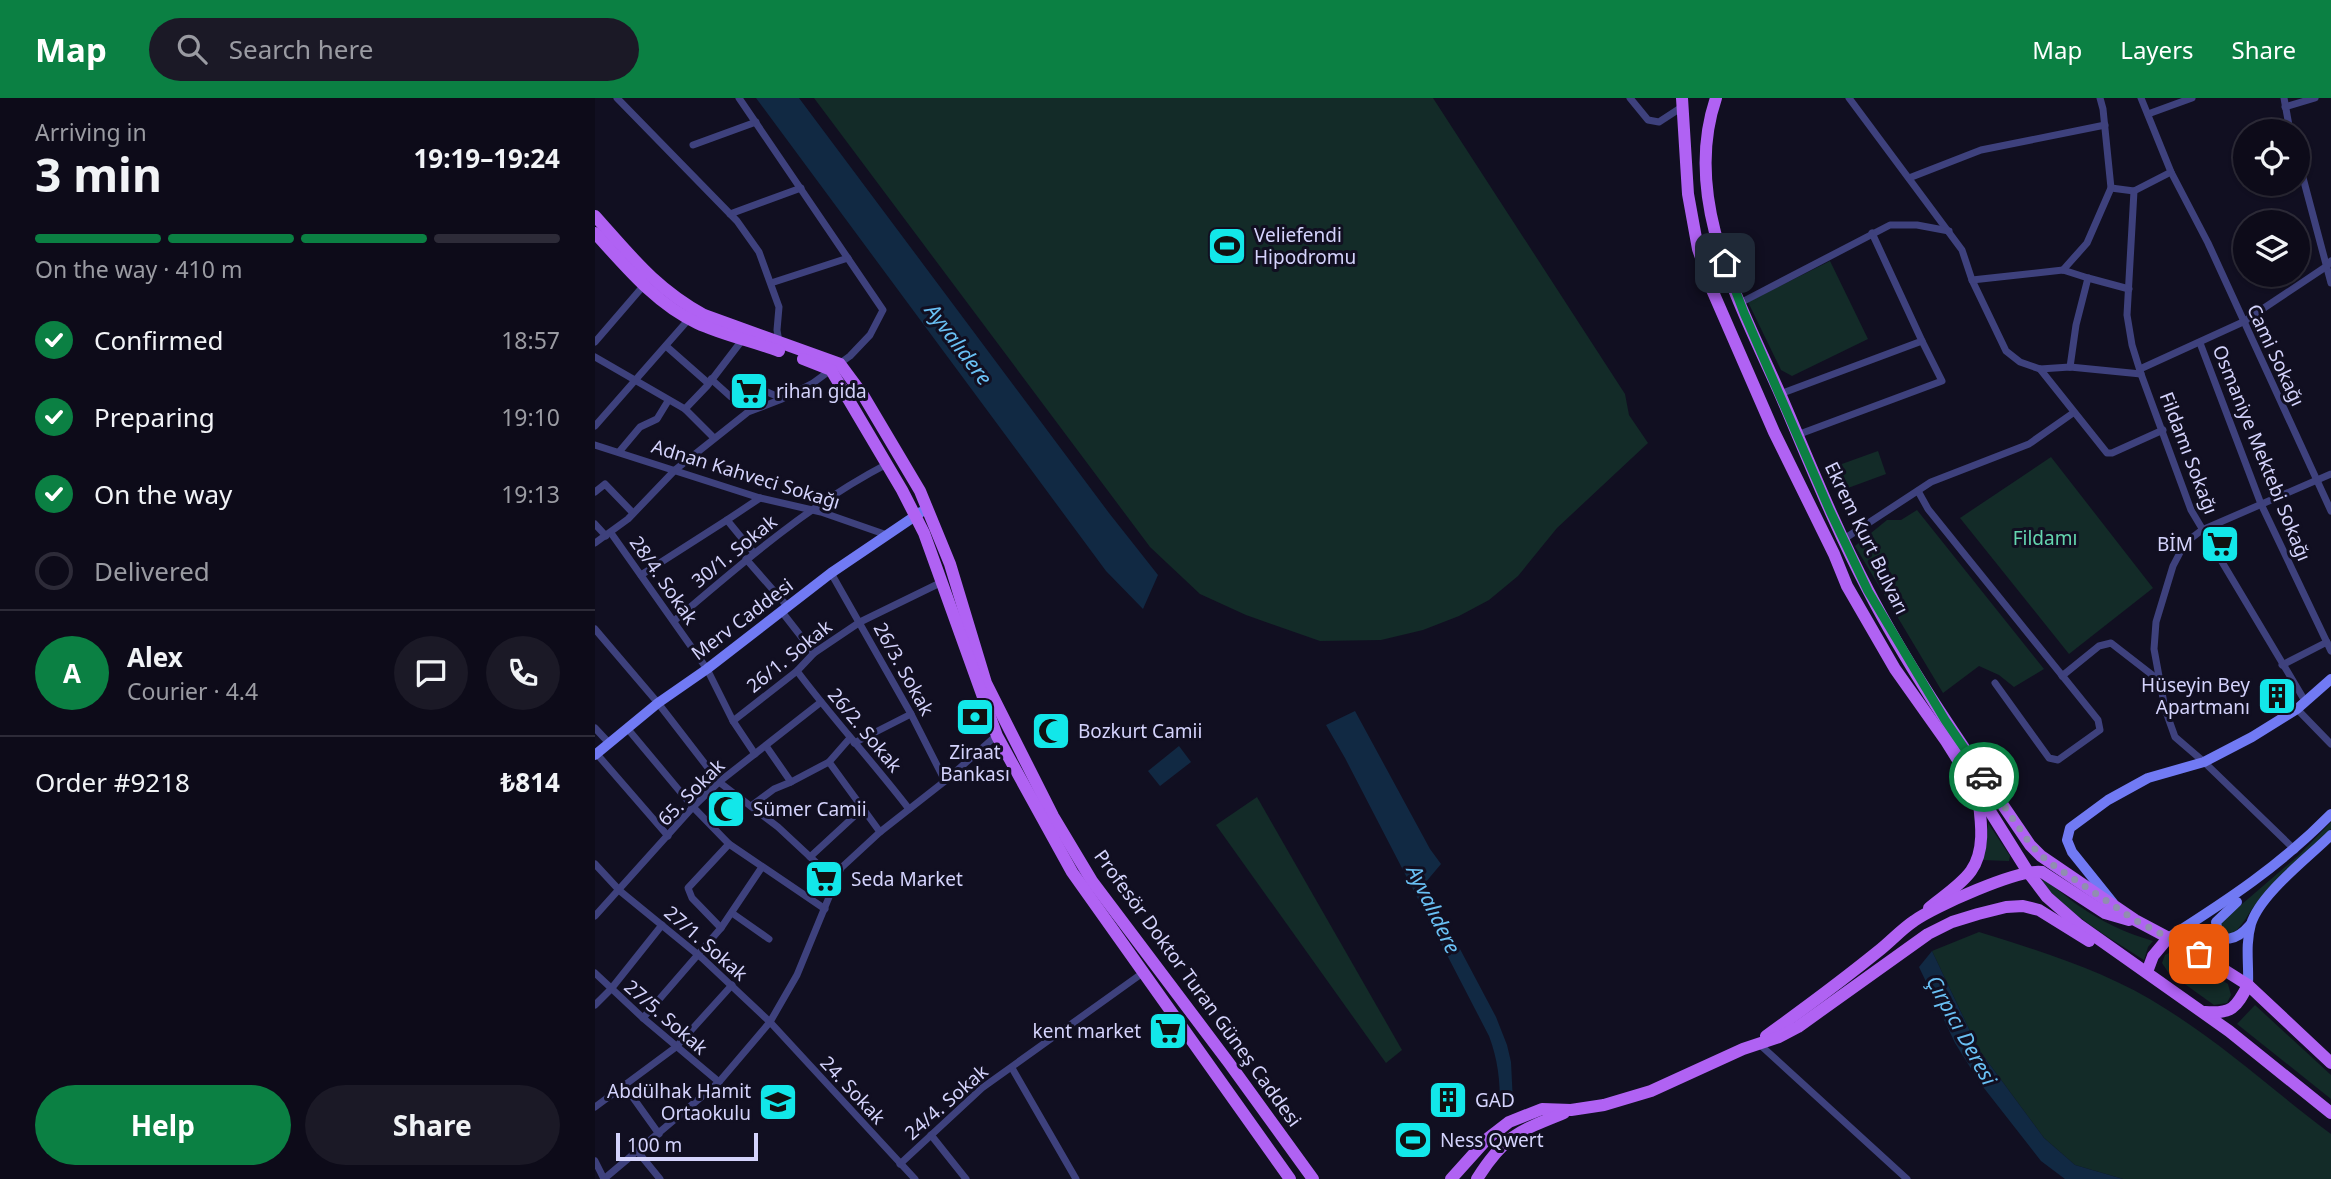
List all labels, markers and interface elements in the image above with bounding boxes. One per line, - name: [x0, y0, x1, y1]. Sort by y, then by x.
- search box: [149, 18, 639, 81]
- text: Map: [35, 27, 107, 72]
- icon: search: [173, 30, 211, 68]
- text: Search here: [229, 31, 373, 67]
- text: Map: [2032, 33, 2082, 66]
- text: Layers: [2120, 33, 2194, 66]
- text: Share: [2232, 33, 2296, 66]
- text: Arriving in: [35, 116, 147, 148]
- map controls: [2233, 119, 2310, 287]
- button: locate: [2233, 119, 2310, 196]
- text: 19:19–19:24: [413, 140, 560, 176]
- text: 3 min: [35, 143, 162, 205]
- button: layers: [2233, 210, 2310, 287]
- place label: Veliefendi Hipodromu: [1254, 222, 1356, 270]
- sports icon: Veliefendi Hipodromu: [1206, 225, 1248, 267]
- pin: [1695, 233, 1755, 293]
- icon: home: [1706, 244, 1744, 282]
- text: On the way · 410 m: [35, 253, 242, 285]
- water label: Ayvalıdere: [918, 296, 999, 390]
- street label: Cami Sokağı: [2241, 300, 2311, 410]
- icon: check: [35, 321, 73, 359]
- text: Confirmed: [94, 322, 224, 358]
- text: 18:57: [501, 324, 560, 356]
- street label: Osmaniye Mektebi Sokağı: [2207, 341, 2317, 565]
- supermarket icon: rihan gida: [728, 370, 770, 412]
- place label: rihan gida: [776, 378, 867, 404]
- street label: Fildamı Sokağı: [2154, 388, 2224, 518]
- icon: check: [35, 398, 73, 436]
- text: Preparing: [94, 399, 215, 435]
- text: 19:10: [501, 401, 560, 433]
- street label: Adnan Kahveci Sokağı: [649, 433, 843, 515]
- street label: Ekrem Kurt Bulvarı: [1819, 457, 1915, 619]
- icon: check: [35, 475, 73, 513]
- text: On the way: [94, 476, 232, 512]
- text: 19:13: [501, 478, 560, 510]
- street label: 30/1. Sokak: [686, 509, 782, 593]
- supermarket icon: BİM: [2199, 523, 2241, 565]
- park label: Fildamı: [2013, 525, 2077, 551]
- street label: 28/4. Sokak: [624, 531, 704, 629]
- place label: BİM: [2157, 531, 2193, 557]
- text: Delivered: [94, 553, 210, 589]
- street label: Merv Caddesi: [686, 572, 798, 666]
- street label: 26/1. Sokak: [741, 614, 837, 698]
- street label: 26/3. Sokak: [868, 618, 940, 720]
- button: chat: [394, 636, 468, 710]
- button: phone: [486, 636, 560, 710]
- text: Alex: [127, 639, 183, 675]
- text: A: [63, 655, 81, 691]
- place label: Hüseyin Bey Apartmanı: [2141, 672, 2250, 720]
- text: Courier · 4.4: [127, 675, 258, 707]
- building icon: Hüseyin Bey Apartmanı: [2256, 675, 2298, 717]
- street label: 26/2. Sokak: [822, 682, 908, 778]
- bank icon: Ziraat Bankası: [954, 696, 996, 738]
- mosque icon: Bozkurt Camii: [1030, 710, 1072, 752]
- place label: Bozkurt Camii: [1078, 718, 1202, 744]
- place label: Ziraat Bankası: [940, 739, 1010, 787]
- courier: [1949, 742, 2019, 812]
- street label: 65. Sokak: [652, 753, 730, 831]
- icon: car: [1965, 758, 2003, 796]
- text: Order #9218: [35, 764, 190, 800]
- text: ₺814: [501, 764, 560, 800]
- mosque icon: Sümer Camii: [705, 788, 747, 830]
- place label: Sümer Camii: [753, 796, 867, 822]
- street label: Profesör Doktor Turan Güneş Caddesi: [1089, 844, 1307, 1132]
- supermarket icon: Seda Market: [803, 858, 845, 900]
- water label: Ayvalıdere: [1400, 858, 1467, 958]
- place label: Seda Market: [851, 866, 963, 892]
- street label: 27/1. Sokak: [659, 900, 753, 986]
- pin: [2169, 924, 2229, 984]
- icon: bag: [2180, 935, 2218, 973]
- water label: Çırpıcı Deresi: [1920, 970, 2004, 1090]
- street label: 27/5. Sokak: [619, 974, 713, 1060]
- supermarket icon: kent market: [1147, 1010, 1189, 1052]
- place label: kent market: [1033, 1018, 1141, 1044]
- street label: 24. Sokak: [815, 1050, 891, 1130]
- street label: 24/4. Sokak: [899, 1059, 993, 1145]
- place label: Abdülhak Hamit Ortaokulu: [607, 1078, 751, 1126]
- building icon: GAD: [1427, 1079, 1469, 1121]
- school or university icon: Abdülhak Hamit Ortaokulu: [757, 1081, 799, 1123]
- button: Help: [35, 1085, 291, 1165]
- button: Share: [305, 1085, 560, 1165]
- place label: GAD: [1475, 1087, 1515, 1113]
- sports icon: Ness Qwert: [1392, 1119, 1434, 1161]
- place label: Ness Qwert: [1440, 1127, 1544, 1153]
- scale bar: [616, 1130, 758, 1162]
- text: 100 m: [627, 1132, 682, 1158]

